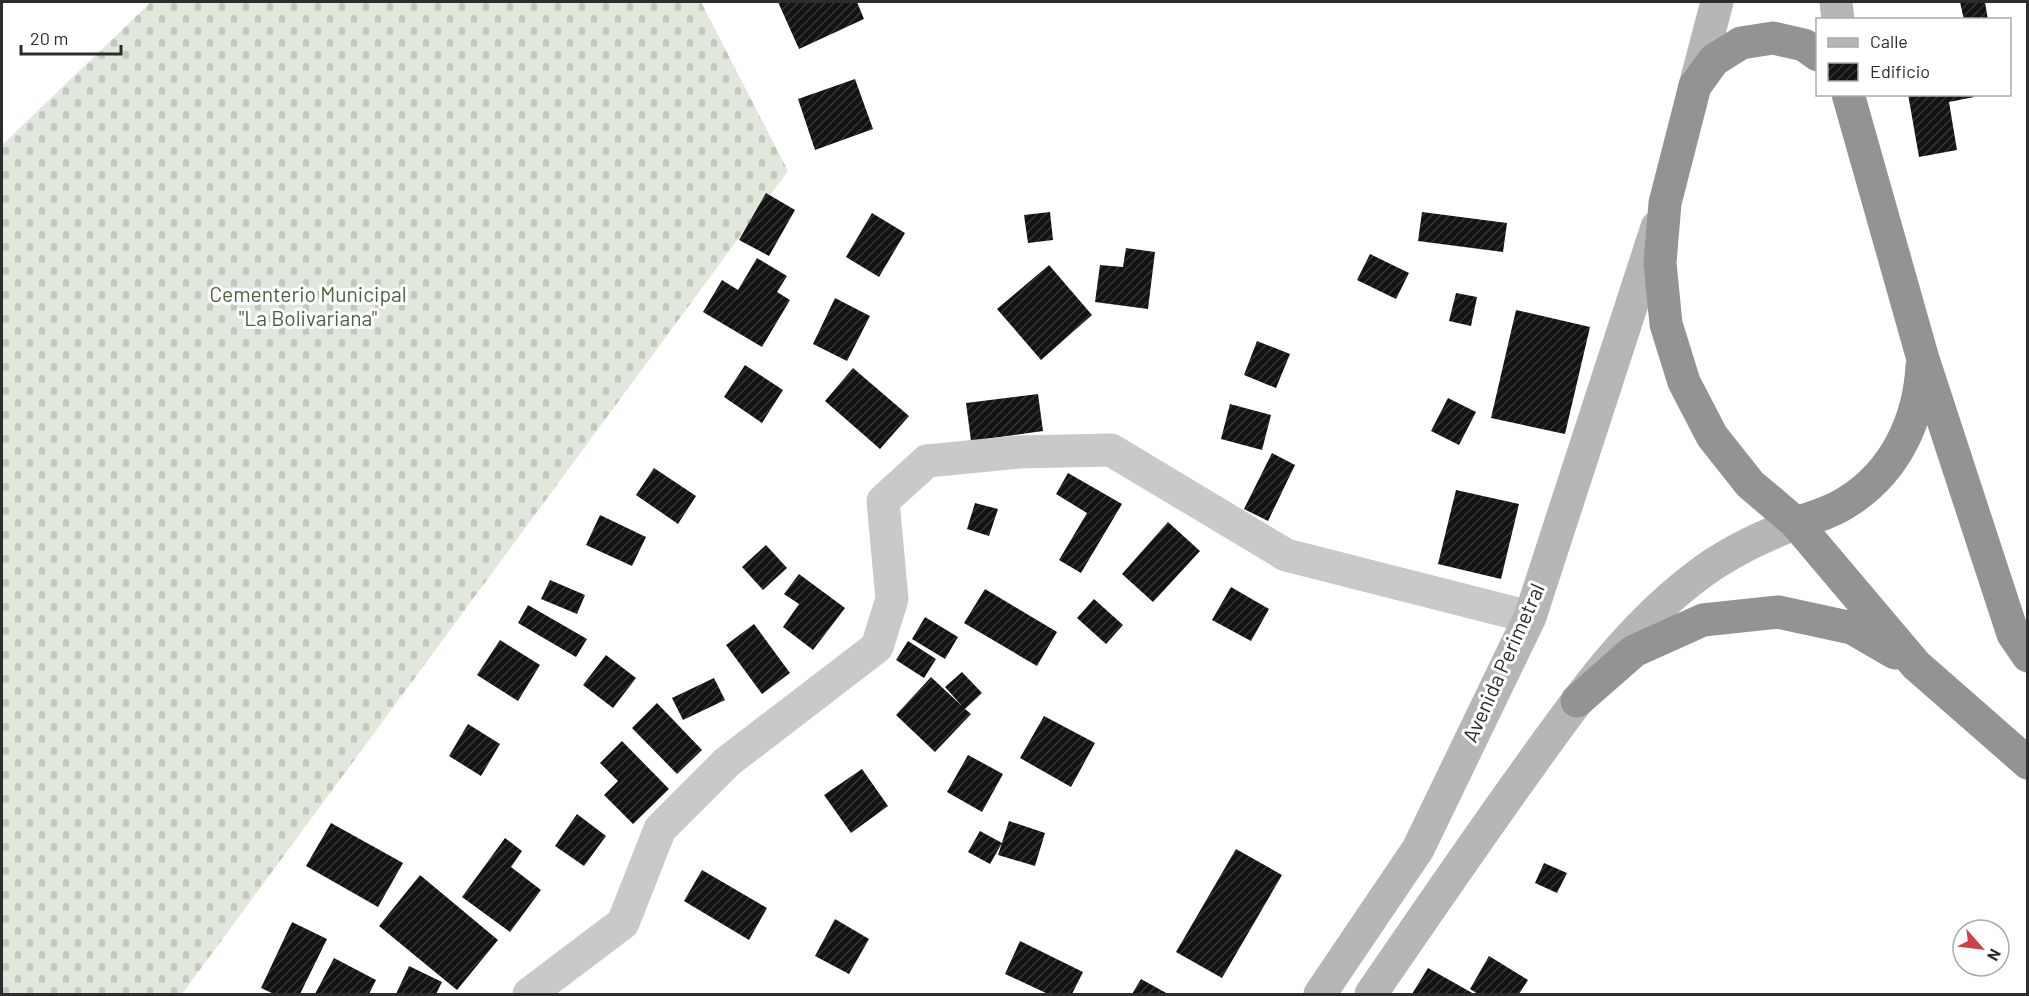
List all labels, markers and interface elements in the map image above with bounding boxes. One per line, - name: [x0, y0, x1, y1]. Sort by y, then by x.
- scale bar: [21, 18, 122, 56]
- legend: [1816, 18, 2011, 96]
- text: 20 m: [30, 27, 68, 49]
- text: Calle: [1870, 30, 1908, 52]
- text: Edificio: [1870, 60, 1930, 82]
- park label: Cementerio Municipal "La Bolivariana": [209, 281, 407, 330]
- street label: Avenida Perimetral: [1456, 579, 1549, 746]
- north arrow: [1951, 918, 2011, 978]
- text: N: [1984, 946, 2006, 964]

